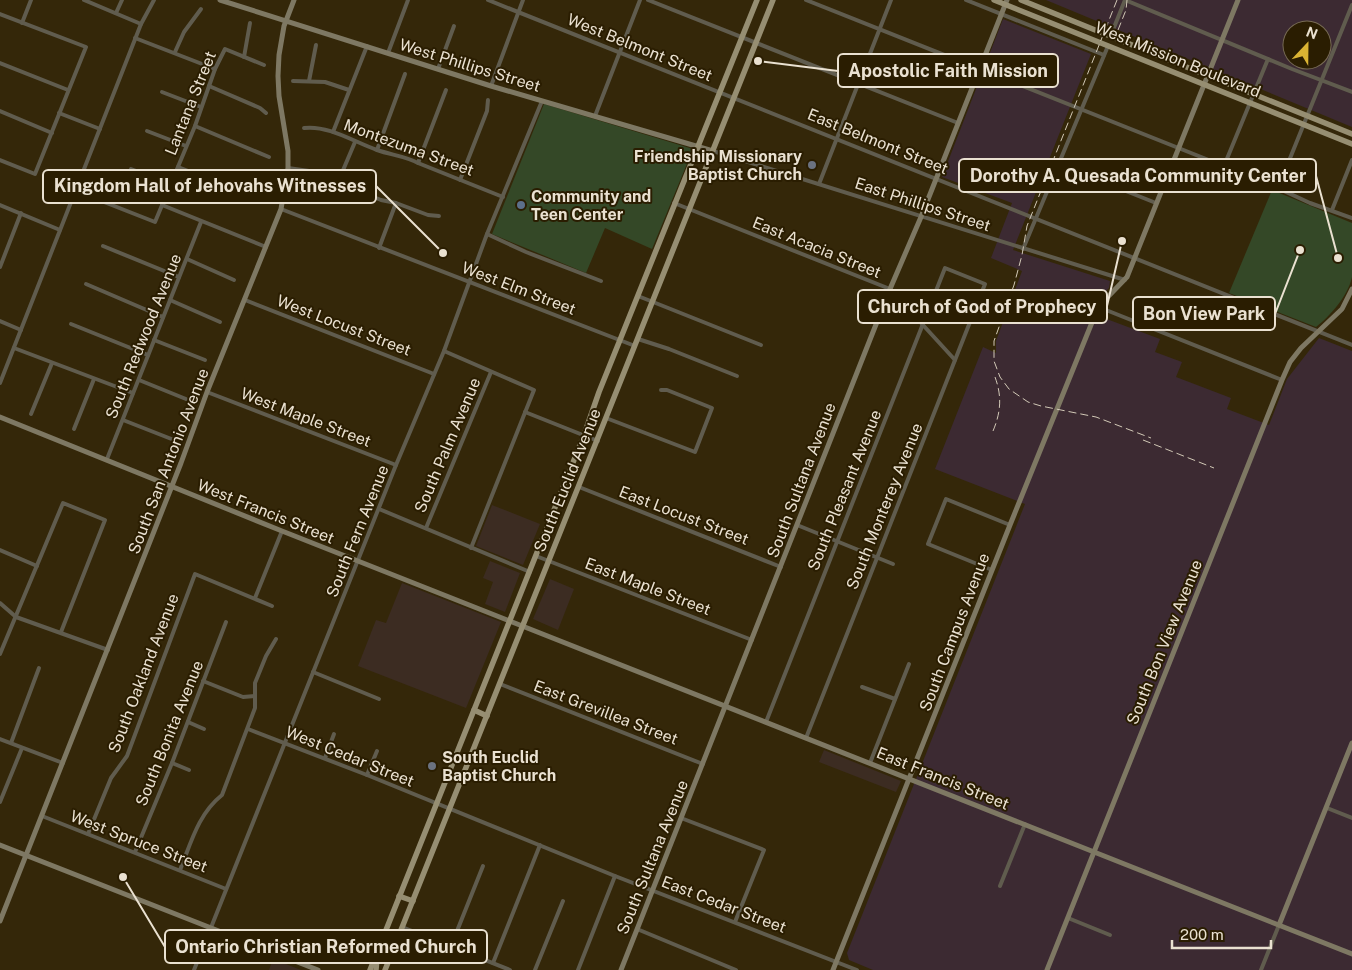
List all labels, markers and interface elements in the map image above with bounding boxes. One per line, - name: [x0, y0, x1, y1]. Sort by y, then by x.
- street label: West Belmont Street: [564, 10, 715, 85]
- street label: West Mission Boulevard: [1092, 18, 1263, 101]
- north arrow: [1282, 20, 1332, 70]
- text: N: [1304, 23, 1320, 42]
- street label: West Phillips Street: [397, 35, 543, 96]
- street label: Lantana Street: [161, 48, 220, 158]
- callout: Apostolic Faith Mission: [838, 54, 1058, 87]
- text: Apostolic Faith Mission: [848, 60, 1048, 81]
- street label: East Belmont Street: [805, 105, 951, 178]
- street label: Montezuma Street: [341, 115, 477, 180]
- place label: Friendship Missionary Baptist Church: [634, 147, 802, 184]
- marker: Friendship Missionary Baptist Church: [806, 159, 818, 171]
- callout: Dorothy A. Quesada Community Center: [959, 159, 1316, 192]
- text: Dorothy A. Quesada Community Center: [970, 165, 1307, 186]
- callout: Kingdom Hall of Jehovahs Witnesses: [43, 170, 376, 203]
- street label: East Phillips Street: [853, 174, 993, 235]
- text: Kingdom Hall of Jehovahs Witnesses: [54, 175, 366, 196]
- place label: Community and Teen Center: [531, 187, 651, 224]
- marker: Community and Teen Center: [515, 199, 527, 211]
- street label: East Acacia Street: [750, 213, 884, 282]
- street label: South Redwood Avenue: [102, 251, 185, 421]
- street label: West Elm Street: [459, 258, 578, 319]
- callout: Church of God of Prophecy: [858, 290, 1107, 323]
- street label: West Locust Street: [274, 291, 414, 360]
- text: Church of God of Prophecy: [868, 296, 1096, 317]
- callout: Bon View Park: [1133, 297, 1275, 330]
- text: Bon View Park: [1143, 303, 1266, 324]
- street label: South San Antonio Avenue: [124, 366, 213, 557]
- street label: South Palm Avenue: [410, 375, 484, 516]
- street label: West Maple Street: [238, 384, 374, 451]
- street label: South Sultana Avenue: [763, 400, 840, 560]
- street label: South Euclid Avenue: [530, 406, 605, 555]
- street label: South Pleasant Avenue: [804, 407, 885, 573]
- street label: South Monterey Avenue: [842, 420, 927, 592]
- street label: South Fern Avenue: [322, 462, 393, 600]
- street label: West Francis Street: [194, 475, 337, 548]
- street label: East Locust Street: [616, 482, 751, 549]
- street label: South Campus Avenue: [916, 551, 993, 714]
- street label: East Maple Street: [582, 554, 713, 619]
- street label: South Bon View Avenue: [1123, 557, 1206, 727]
- street label: South Oakland Avenue: [104, 591, 183, 755]
- street label: South Bonita Avenue: [132, 658, 207, 809]
- street label: East Grevillea Street: [531, 676, 681, 749]
- street label: West Cedar Street: [283, 722, 417, 791]
- street label: East Francis Street: [874, 743, 1012, 814]
- place label: South Euclid Baptist Church: [442, 748, 556, 785]
- marker: South Euclid Baptist Church: [426, 760, 438, 772]
- street label: South Sultana Avenue: [613, 777, 692, 937]
- street label: West Spruce Street: [67, 807, 210, 876]
- street label: East Cedar Street: [659, 872, 789, 937]
- scale bar: [1172, 918, 1271, 950]
- text: 200 m: [1180, 926, 1224, 943]
- callout: Ontario Christian Reformed Church: [165, 930, 487, 963]
- text: Ontario Christian Reformed Church: [175, 936, 477, 957]

